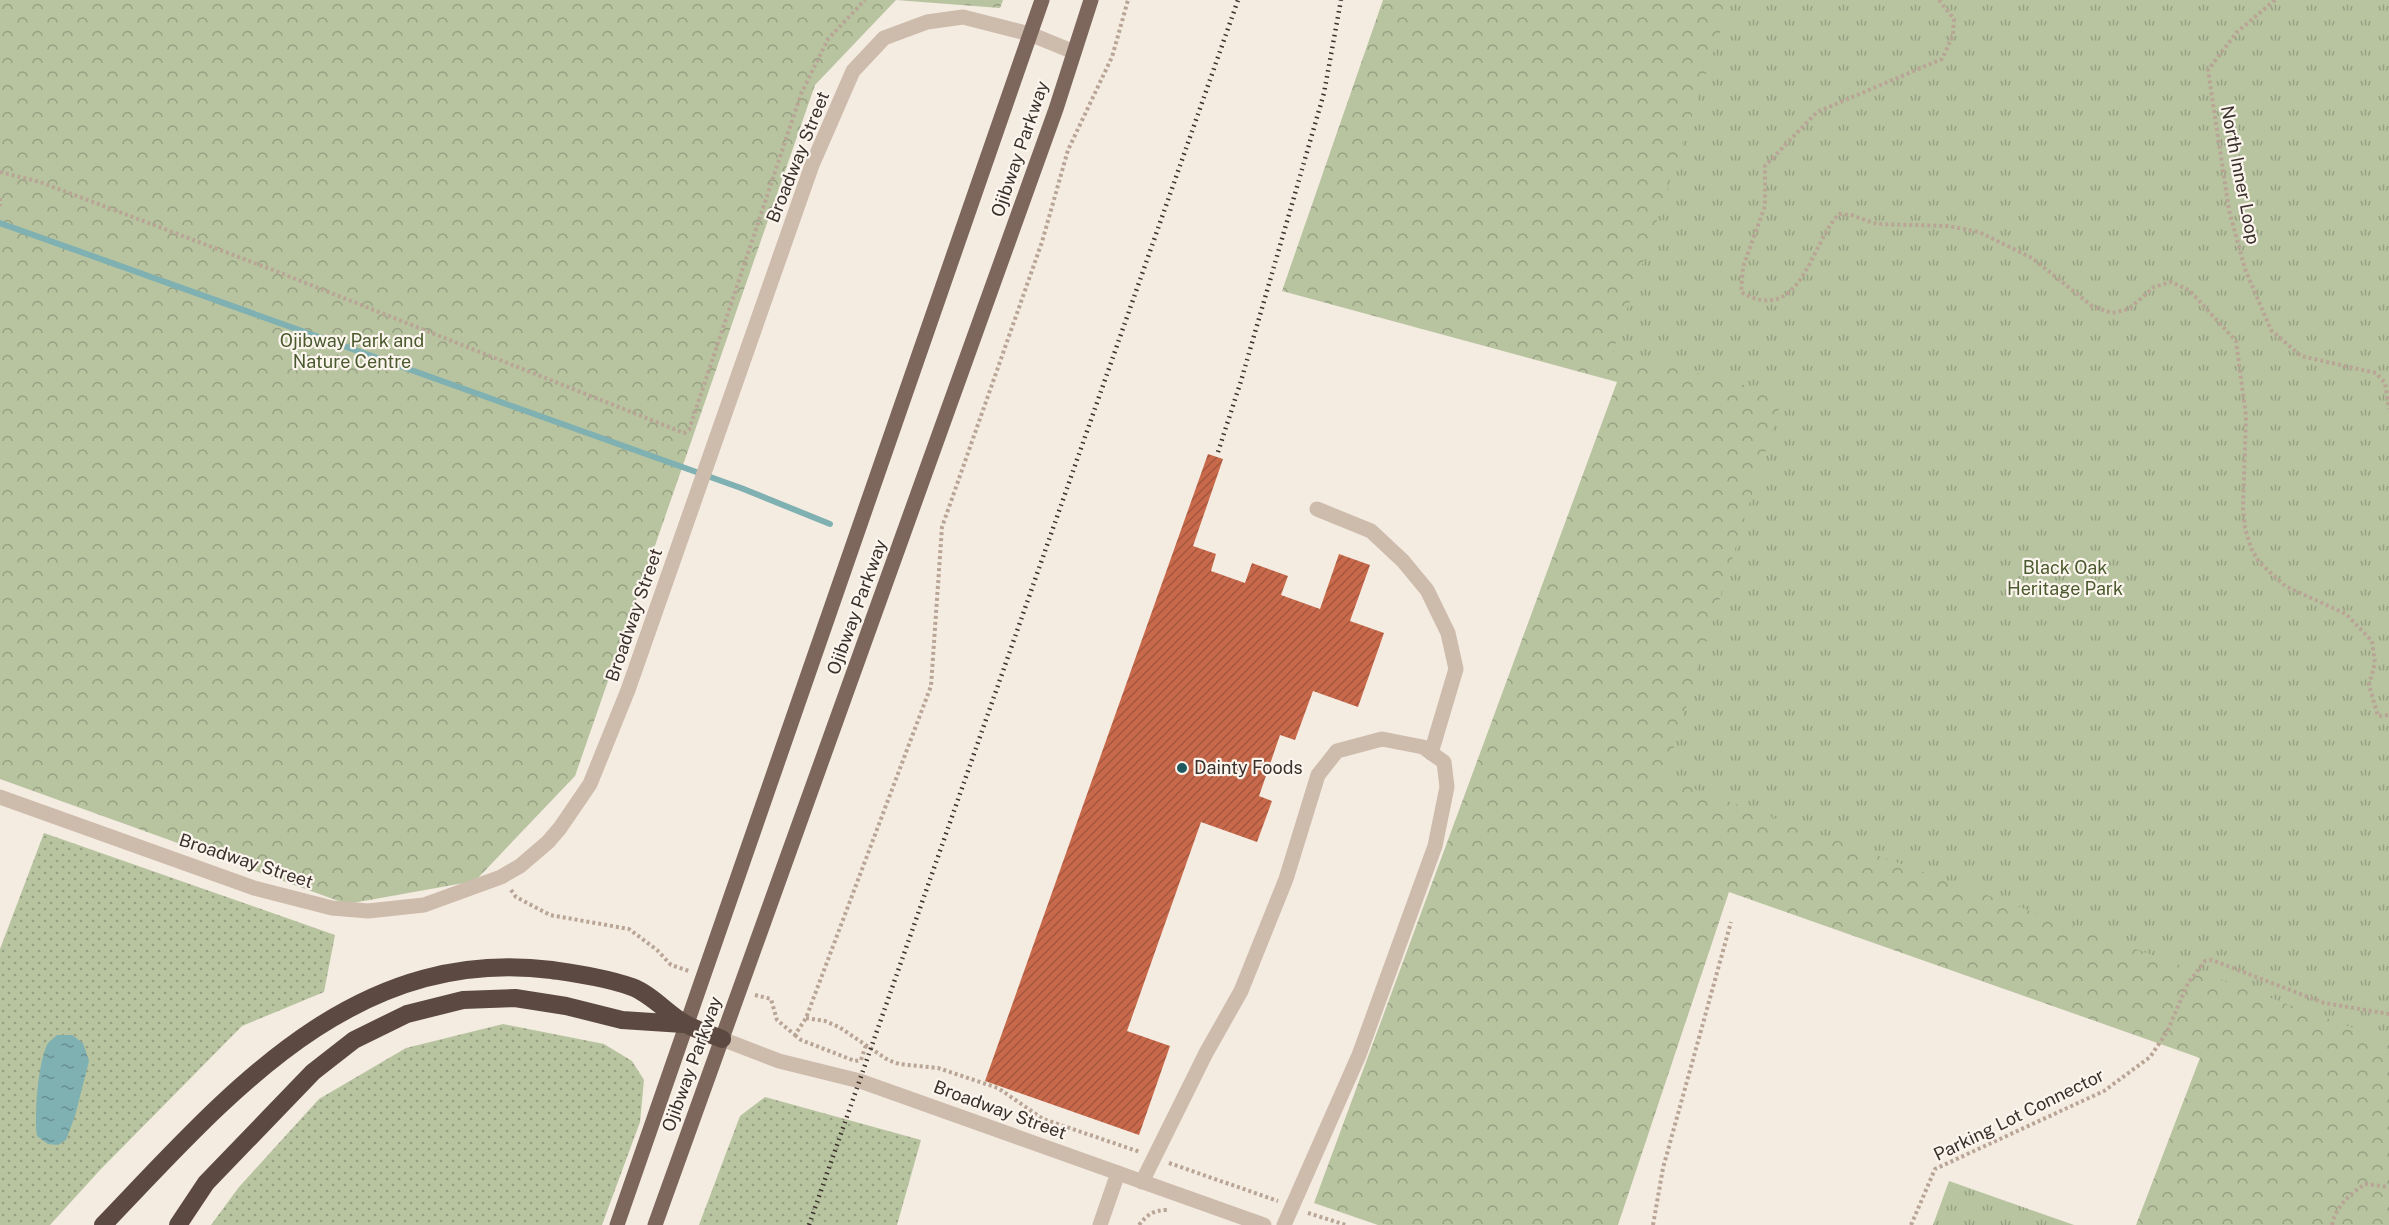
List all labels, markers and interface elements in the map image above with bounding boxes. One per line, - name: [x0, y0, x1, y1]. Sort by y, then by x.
- street label: Ojibway Parkway: [986, 78, 1053, 220]
- street label: Broadway Street: [762, 88, 833, 226]
- street label: North Inner Loop: [2217, 104, 2264, 246]
- park label: Ojibway Park and Nature Centre: [280, 330, 424, 372]
- street label: Ojibway Parkway: [822, 536, 891, 677]
- street label: Broadway Street: [601, 545, 666, 684]
- park label: Black Oak Heritage Park: [2007, 557, 2123, 599]
- place label: Dainty Foods: [1194, 757, 1303, 778]
- marker: Dainty Foods: [1175, 761, 1189, 775]
- street label: Broadway Street: [176, 829, 316, 892]
- street label: Ojibway Parkway: [657, 993, 726, 1134]
- street label: Parking Lot Connector: [1930, 1064, 2107, 1165]
- street label: Broadway Street: [931, 1076, 1069, 1143]

